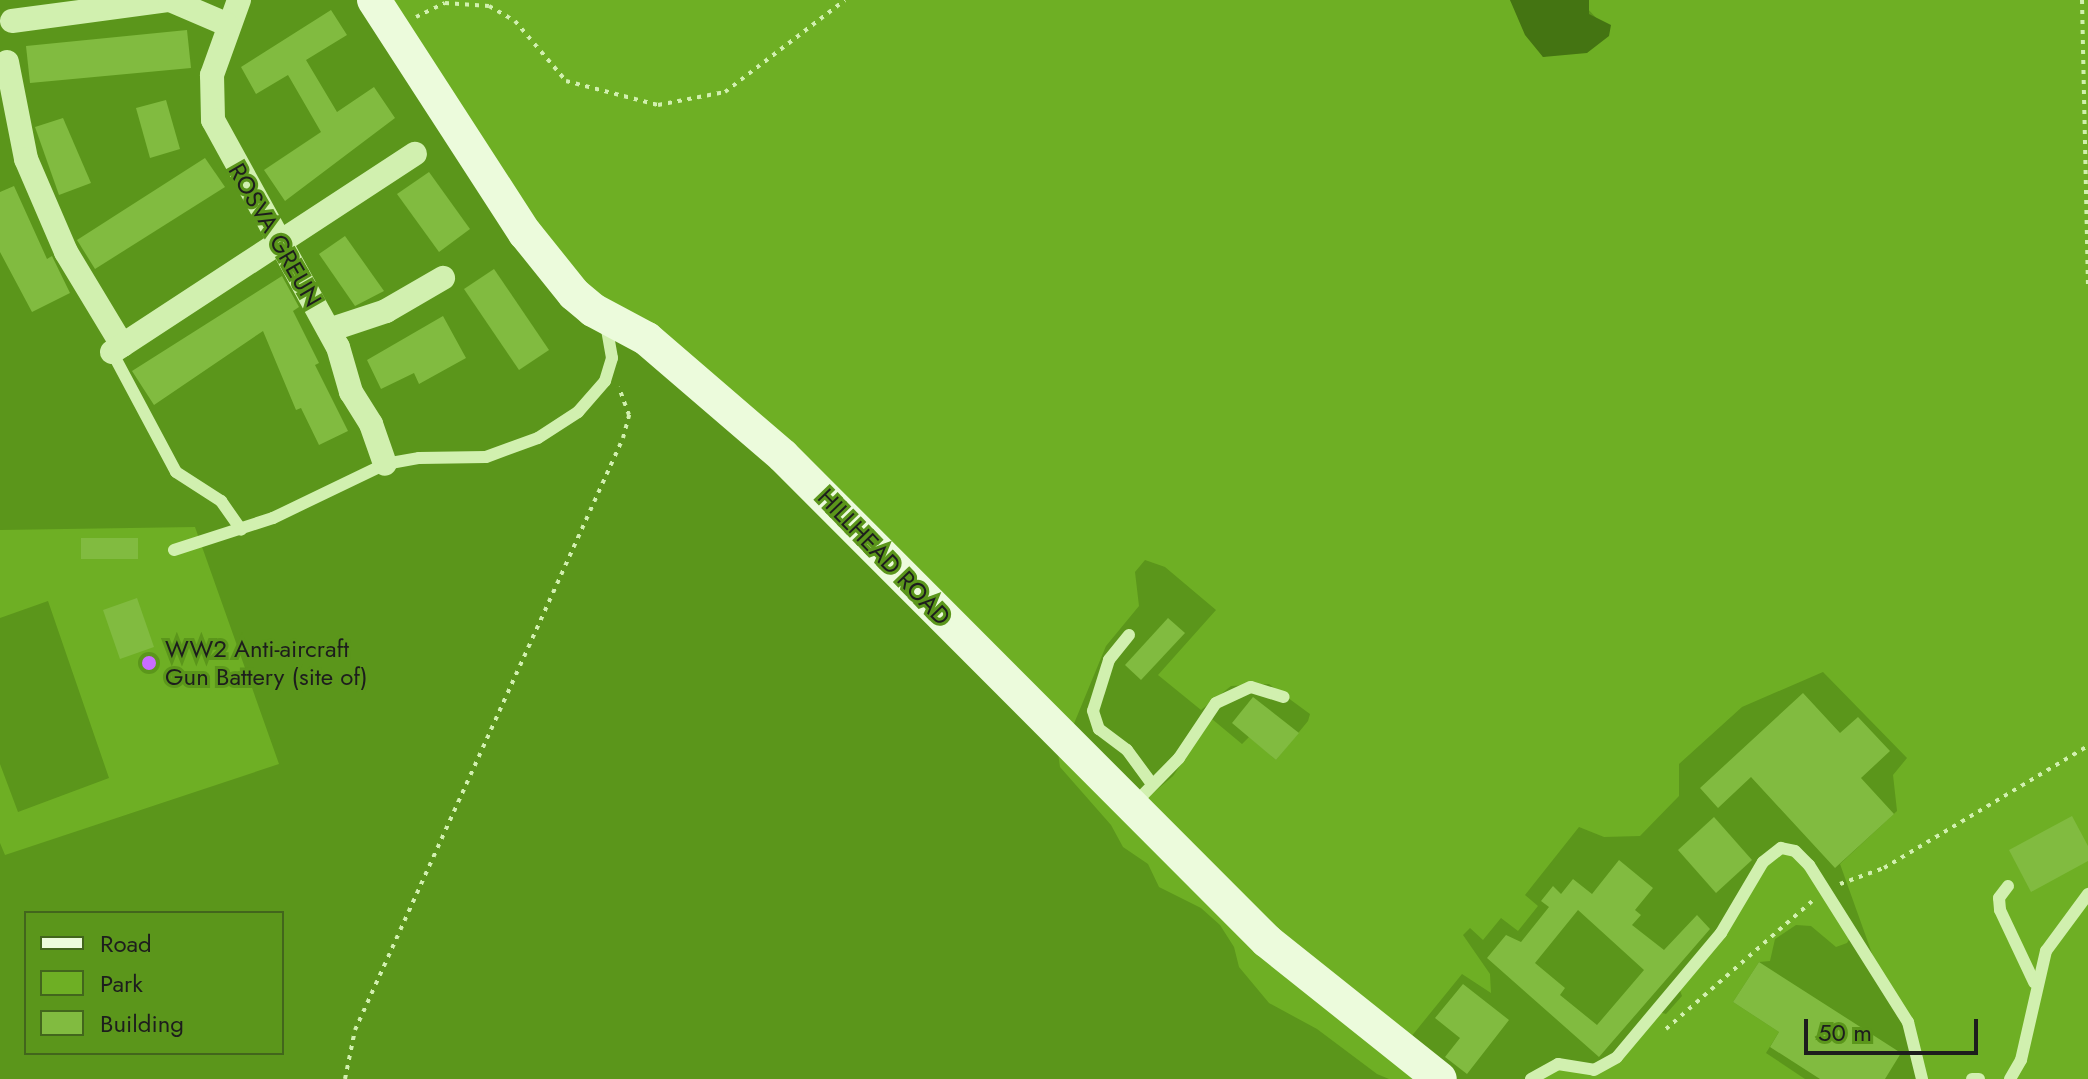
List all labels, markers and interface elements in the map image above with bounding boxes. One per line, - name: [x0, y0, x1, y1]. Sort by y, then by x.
- street label: ROSVA GREUN: [222, 158, 328, 312]
- street label: HILLHEAD ROAD: [812, 483, 956, 631]
- place label: WW2 Anti-aircraft Gun Battery (site of): [165, 635, 368, 691]
- marker: WW2 Anti-aircraft Gun Battery (site of): [140, 654, 158, 672]
- legend: [24, 911, 284, 1055]
- text: Road: [100, 926, 152, 961]
- text: Park: [100, 966, 143, 1001]
- scale bar: [1808, 1003, 1982, 1053]
- text: Building: [100, 1006, 184, 1041]
- text: 50 m: [1818, 1015, 1872, 1050]

